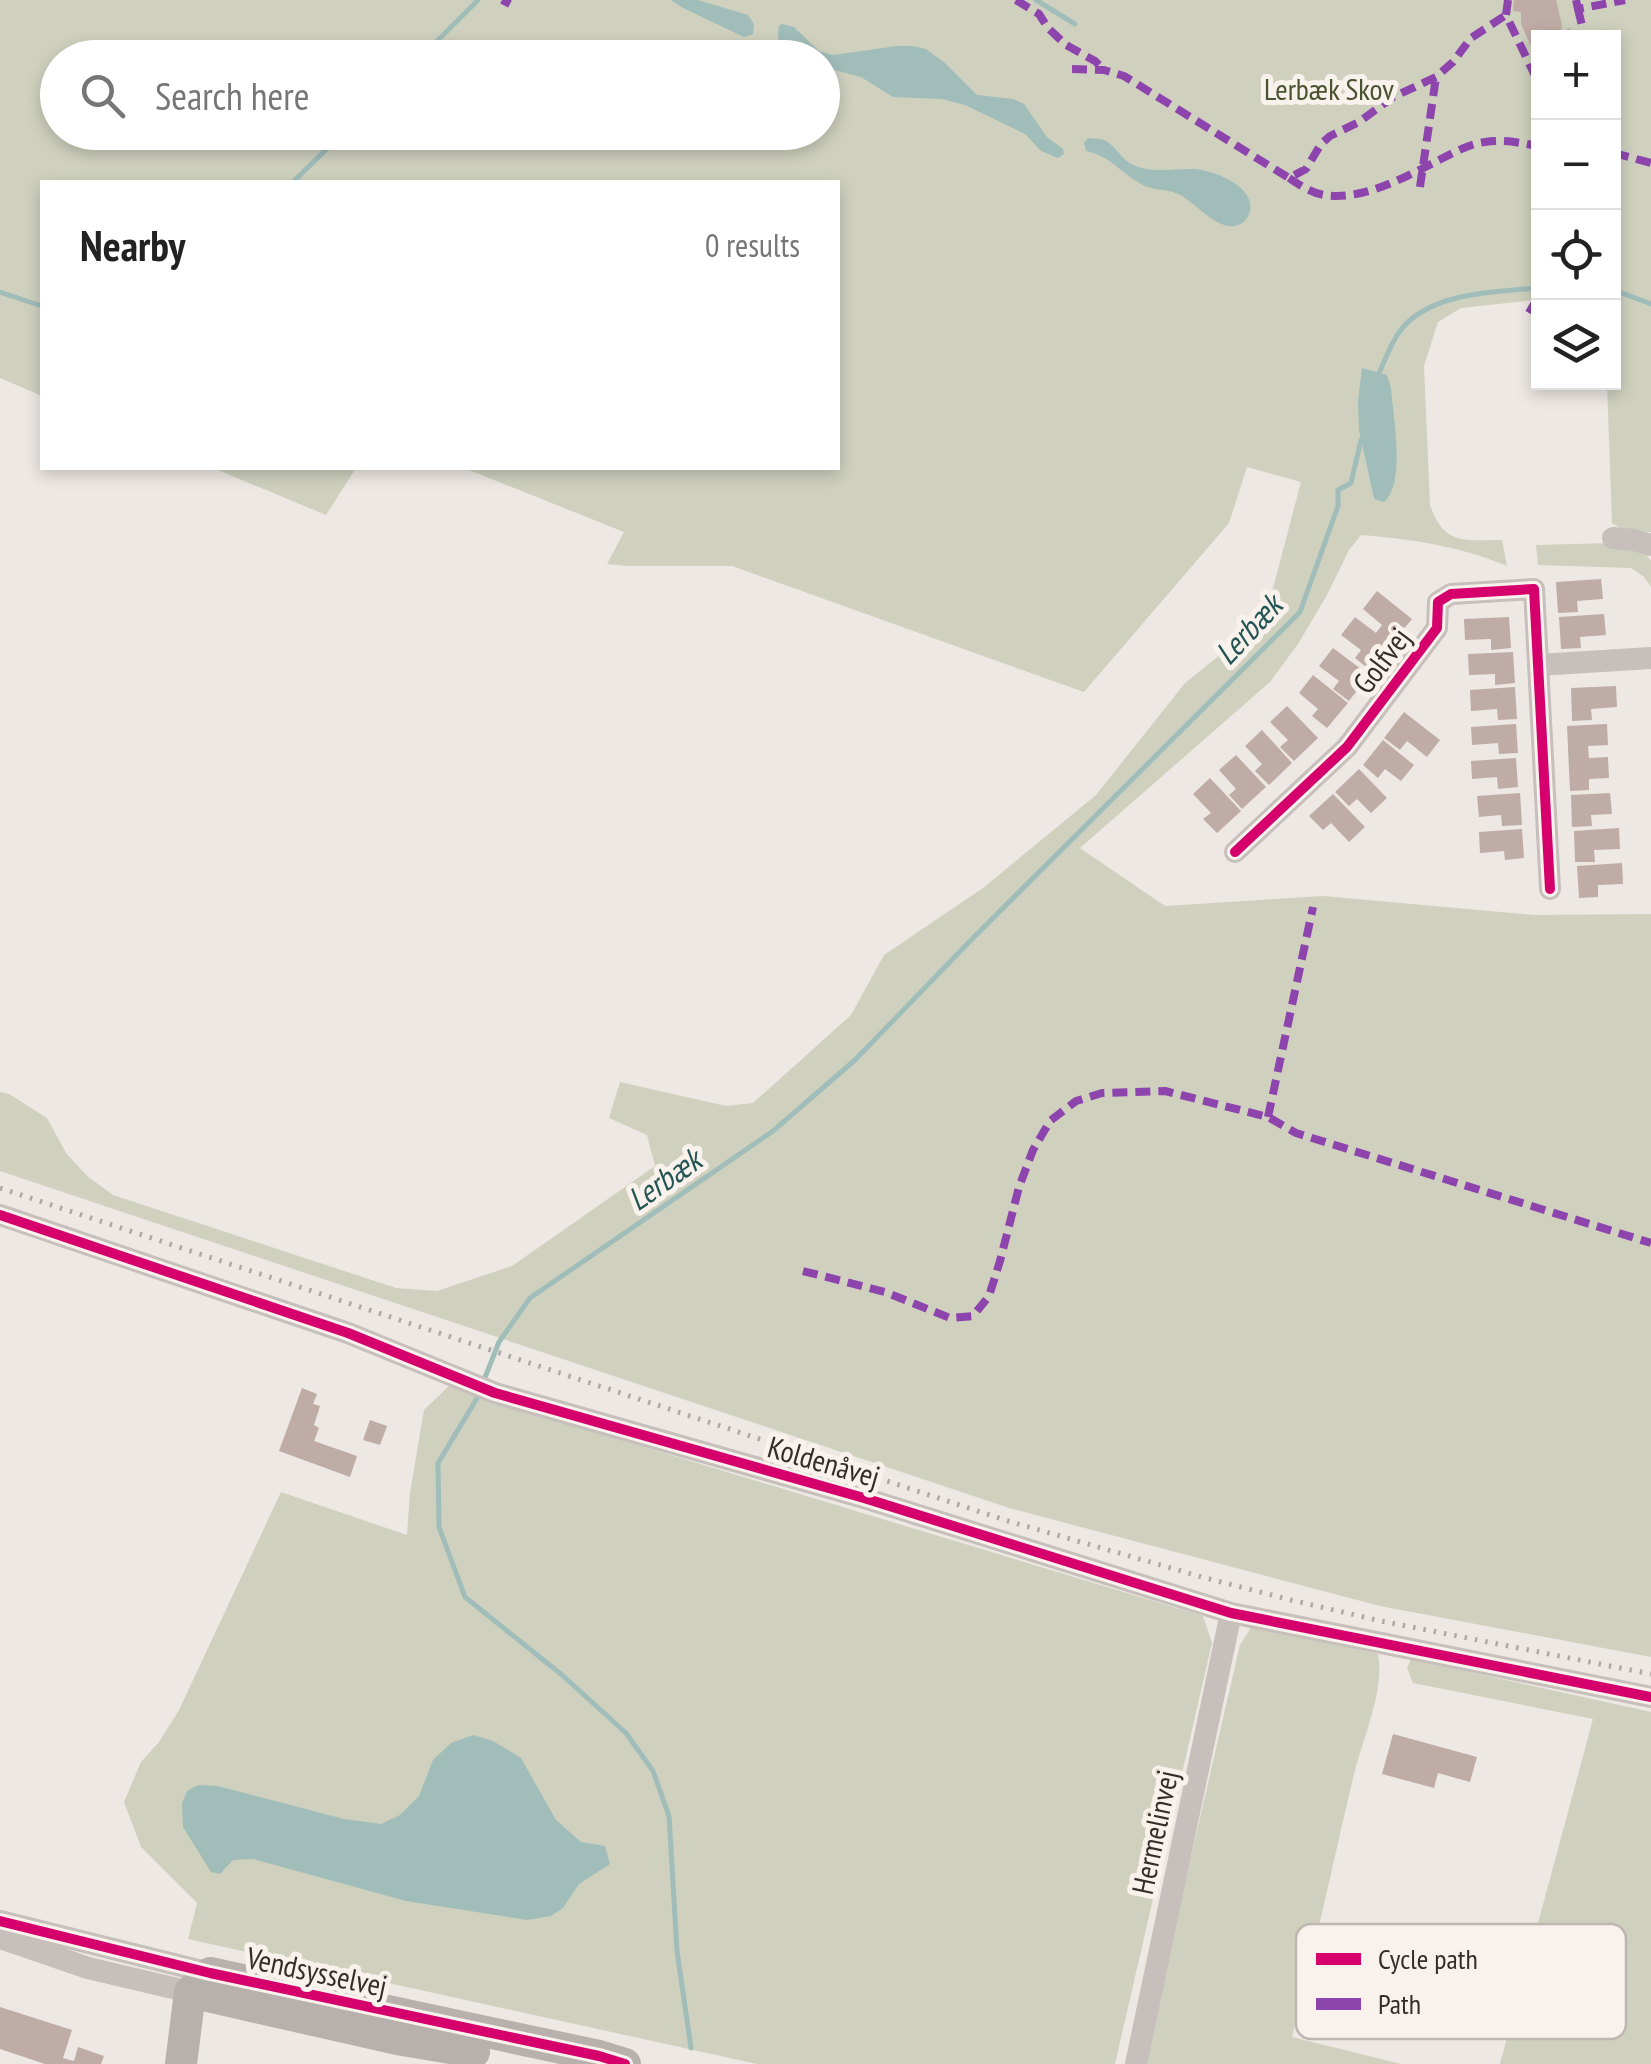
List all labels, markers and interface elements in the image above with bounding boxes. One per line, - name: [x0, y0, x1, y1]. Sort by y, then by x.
- map controls: [1531, 30, 1621, 390]
- button: +: [1531, 30, 1621, 120]
- search box: [40, 40, 840, 150]
- icon: search: [75, 68, 130, 123]
- park label: Lerbæk Skov: [1264, 69, 1394, 108]
- text: Search here: [155, 71, 309, 120]
- button: −: [1531, 120, 1621, 210]
- button: locate: [1531, 210, 1621, 300]
- text: Nearby: [80, 218, 185, 273]
- text: 0 results: [705, 224, 800, 266]
- button: layers: [1531, 300, 1621, 390]
- water label: Lerbæk: [1205, 583, 1293, 673]
- street label: Golfvej: [1343, 619, 1419, 701]
- water label: Lerbæk: [619, 1137, 712, 1219]
- street label: Koldenåvej: [764, 1426, 884, 1496]
- street label: Hermelinvej: [1122, 1766, 1186, 1898]
- legend: [1296, 1924, 1626, 2039]
- street label: Vendsysselvej: [242, 1937, 391, 2005]
- text: Cycle path: [1378, 1940, 1478, 1977]
- text: Path: [1378, 1985, 1421, 2022]

